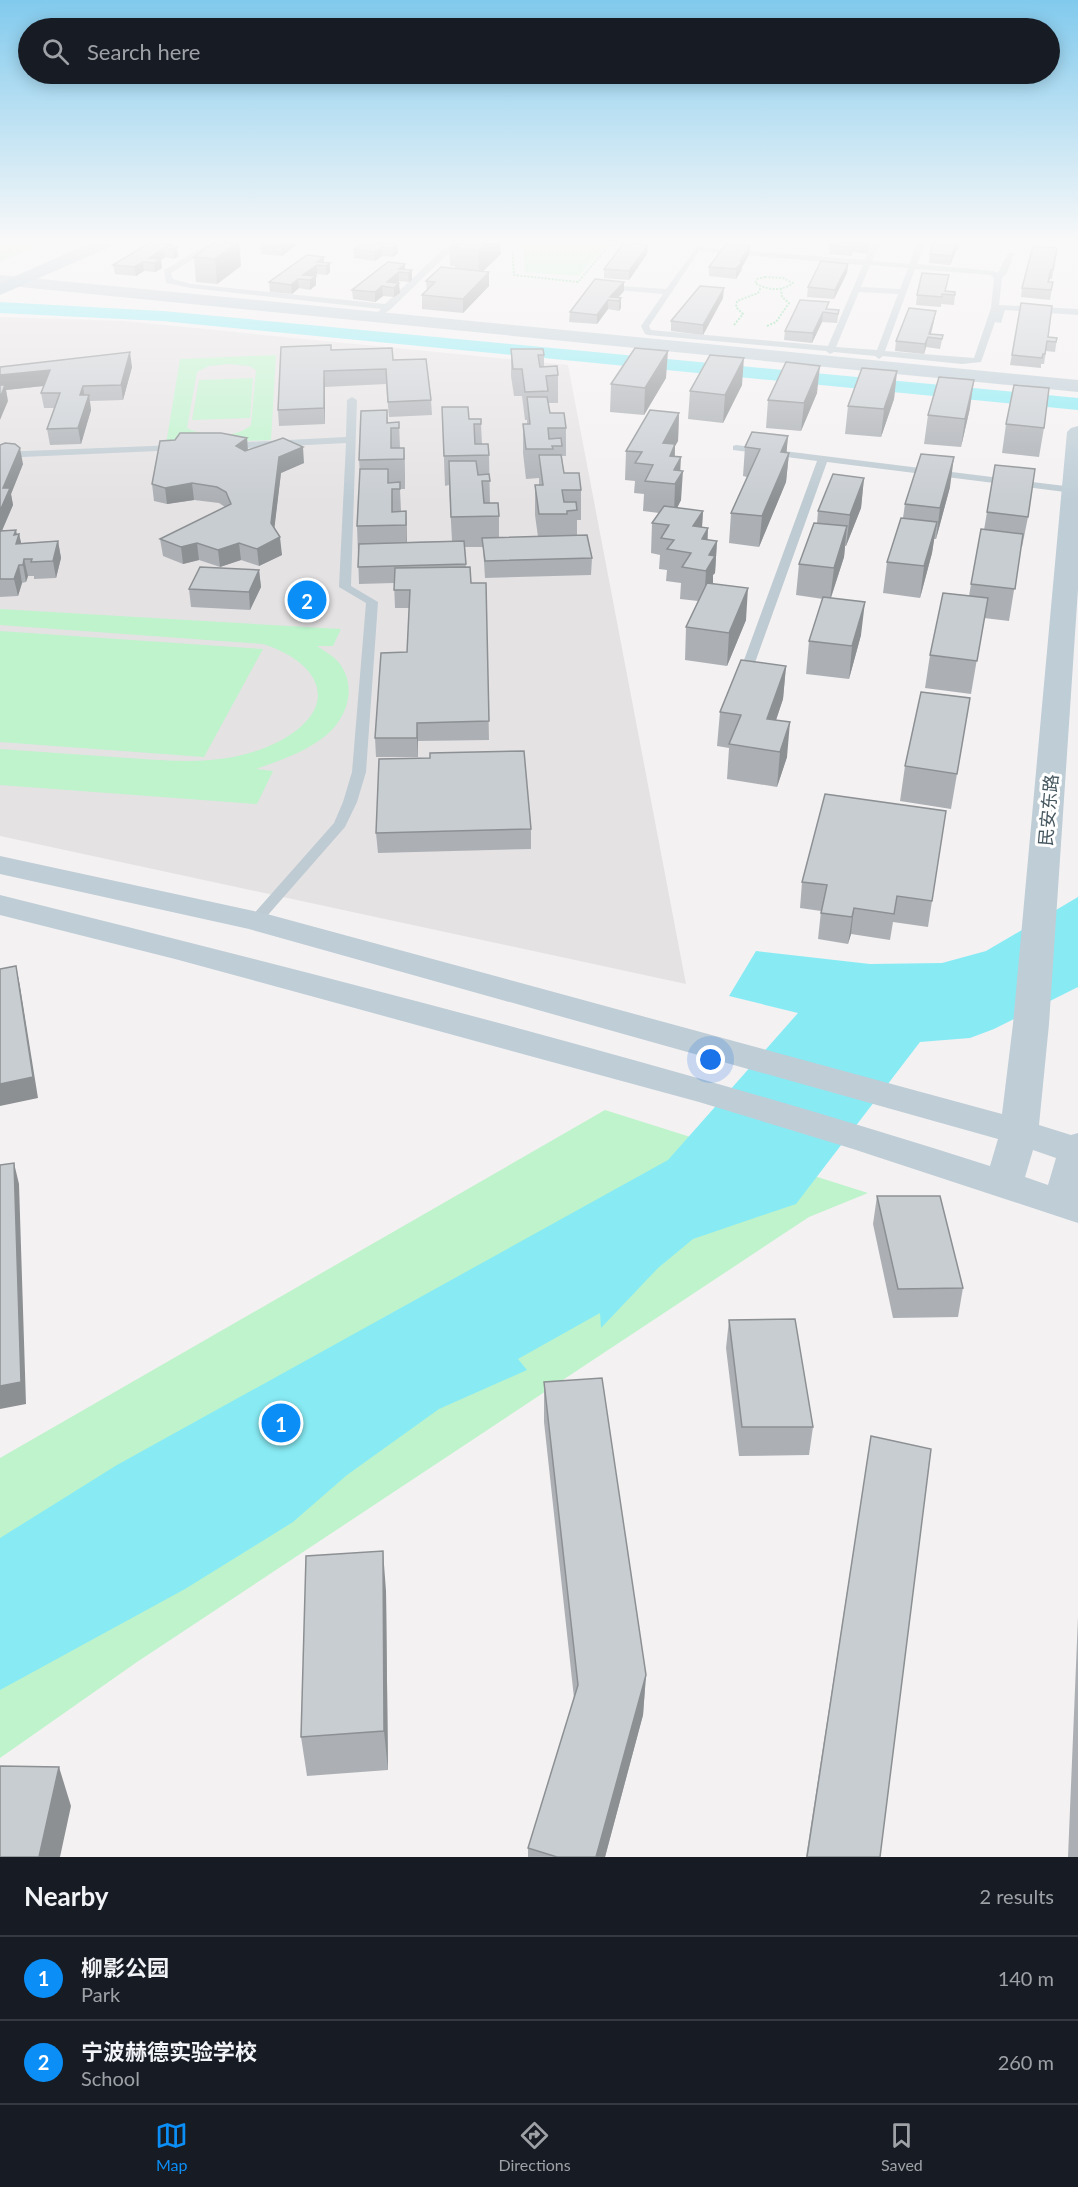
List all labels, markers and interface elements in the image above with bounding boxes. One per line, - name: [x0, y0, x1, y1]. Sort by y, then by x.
- search box: [18, 18, 1060, 84]
- icon: search: [39, 35, 72, 68]
- text: Search here: [87, 38, 200, 65]
- pin: 2: [288, 578, 326, 622]
- street label: 民安东路: [1034, 773, 1062, 847]
- your location: [696, 1045, 725, 1074]
- pin: 1: [262, 1400, 300, 1446]
- text: Nearby: [24, 1880, 109, 1912]
- text: 2 results: [979, 1884, 1054, 1908]
- text: 柳影公园: [81, 1954, 169, 1981]
- text: 1: [38, 1966, 49, 1990]
- text: 140 m: [998, 1966, 1054, 1990]
- text: Park: [81, 1982, 120, 2006]
- text: 宁波赫德实验学校: [81, 2038, 257, 2065]
- text: 2: [38, 2050, 49, 2074]
- text: 260 m: [998, 2050, 1054, 2074]
- text: School: [81, 2066, 140, 2090]
- tab: Map: [155, 2119, 188, 2174]
- tab: Directions: [498, 2119, 571, 2174]
- tab: Saved: [881, 2119, 923, 2174]

